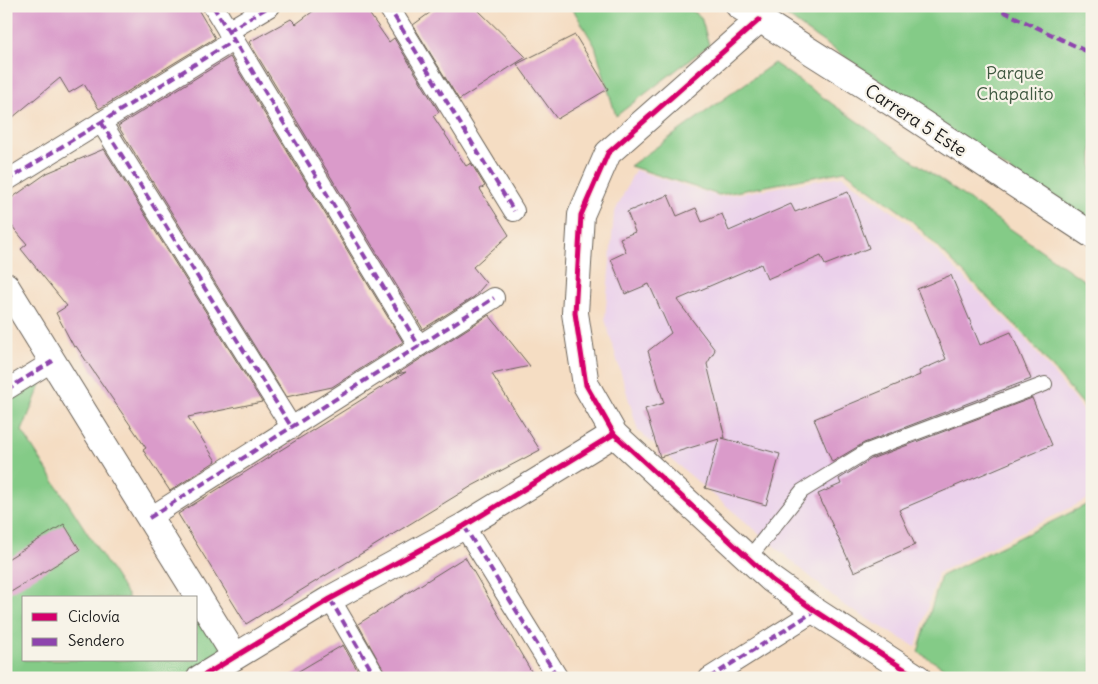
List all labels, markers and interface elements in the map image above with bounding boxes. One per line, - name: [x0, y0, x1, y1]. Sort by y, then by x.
- park label: Parque Chapalito: [976, 61, 1054, 105]
- street label: Carrera 5 Este: [861, 79, 971, 161]
- legend: [22, 596, 198, 662]
- text: Ciclovía: [68, 607, 120, 626]
- text: Sendero: [68, 631, 124, 650]

